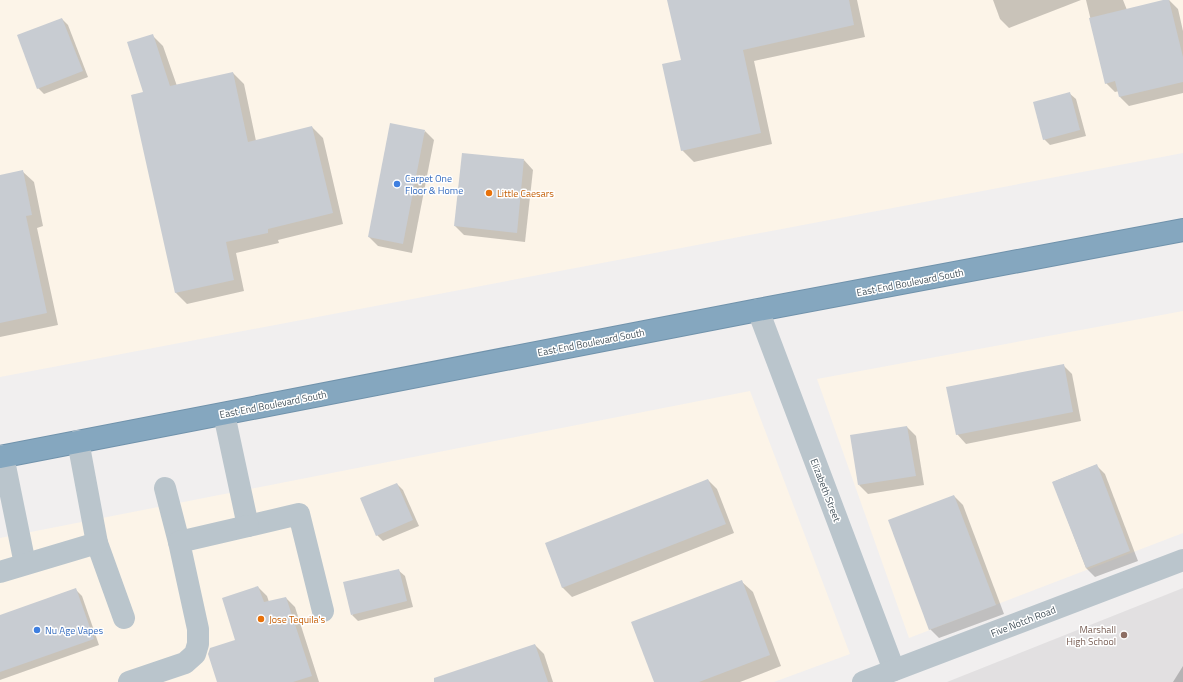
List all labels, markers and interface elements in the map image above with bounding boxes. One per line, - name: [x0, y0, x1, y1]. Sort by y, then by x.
- place label: Carpet One Floor & Home: [405, 171, 463, 198]
- marker: Carpet One Floor & Home: [392, 179, 402, 189]
- place label: Little Caesars: [497, 186, 554, 201]
- marker: Little Caesars: [484, 188, 494, 198]
- street label: East End Boulevard South: [855, 265, 965, 300]
- street label: East End Boulevard South: [536, 325, 646, 360]
- street label: East End Boulevard South: [218, 387, 328, 422]
- street label: Elizabeth Street: [807, 456, 845, 524]
- street label: Five Notch Road: [989, 602, 1058, 641]
- place label: Jose Tequila's: [269, 612, 325, 627]
- marker: Jose Tequila's: [256, 614, 266, 624]
- place label: Marshall High School: [1066, 622, 1116, 649]
- place label: Nu Age Vapes: [45, 623, 103, 638]
- marker: Nu Age Vapes: [32, 625, 42, 635]
- marker: Marshall High School: [1119, 630, 1129, 640]

